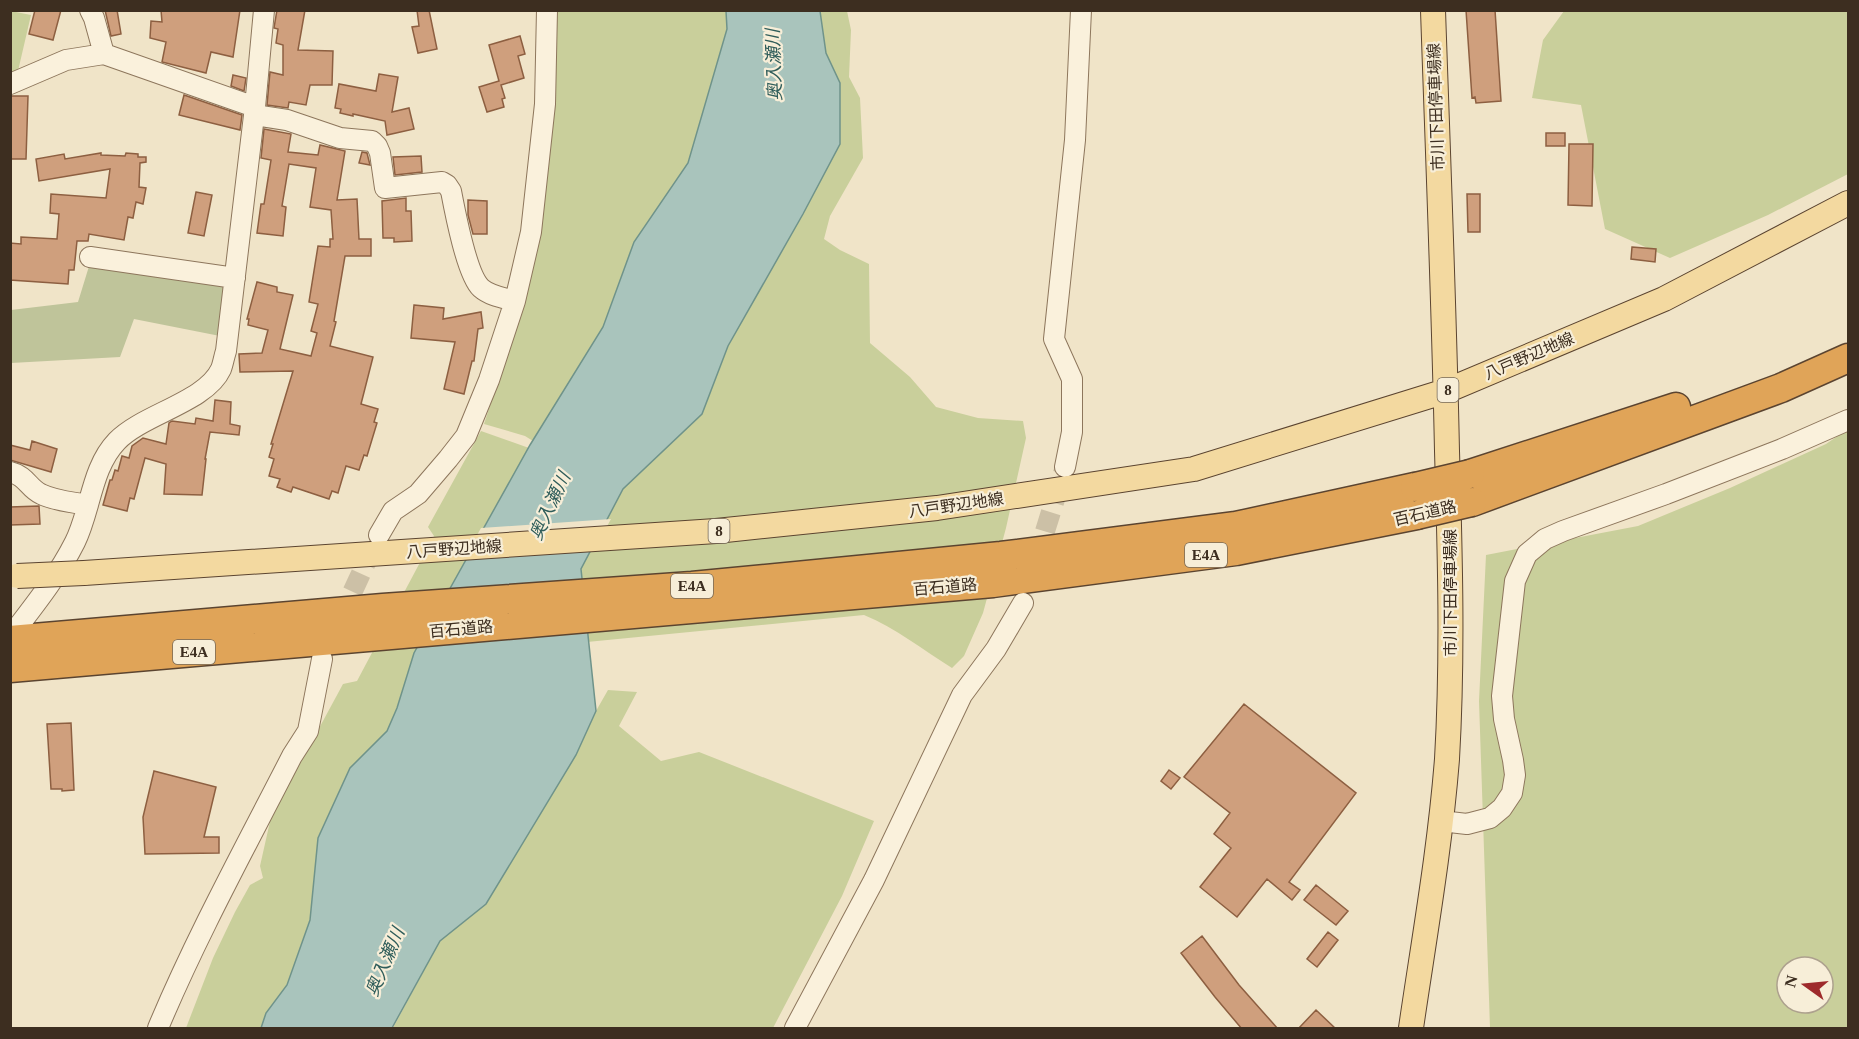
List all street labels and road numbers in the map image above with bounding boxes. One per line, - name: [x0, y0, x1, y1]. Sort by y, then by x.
- street label: 市川下田停車場線: [1425, 43, 1447, 171]
- street label: 八戸野辺地線: [1481, 329, 1577, 383]
- road number: 8: [1438, 378, 1458, 402]
- street label: 八戸野辺地線: [907, 490, 1005, 520]
- street label: 百石道路: [1392, 498, 1458, 528]
- road number: 8: [708, 519, 730, 543]
- street label: 市川下田停車場線: [1442, 529, 1459, 657]
- street label: 八戸野辺地線: [406, 537, 502, 561]
- road number: E4A: [1185, 543, 1227, 567]
- road number: E4A: [671, 574, 713, 598]
- street label: 百石道路: [912, 576, 978, 598]
- street label: 百石道路: [428, 618, 494, 640]
- road number: E4A: [173, 640, 215, 664]

